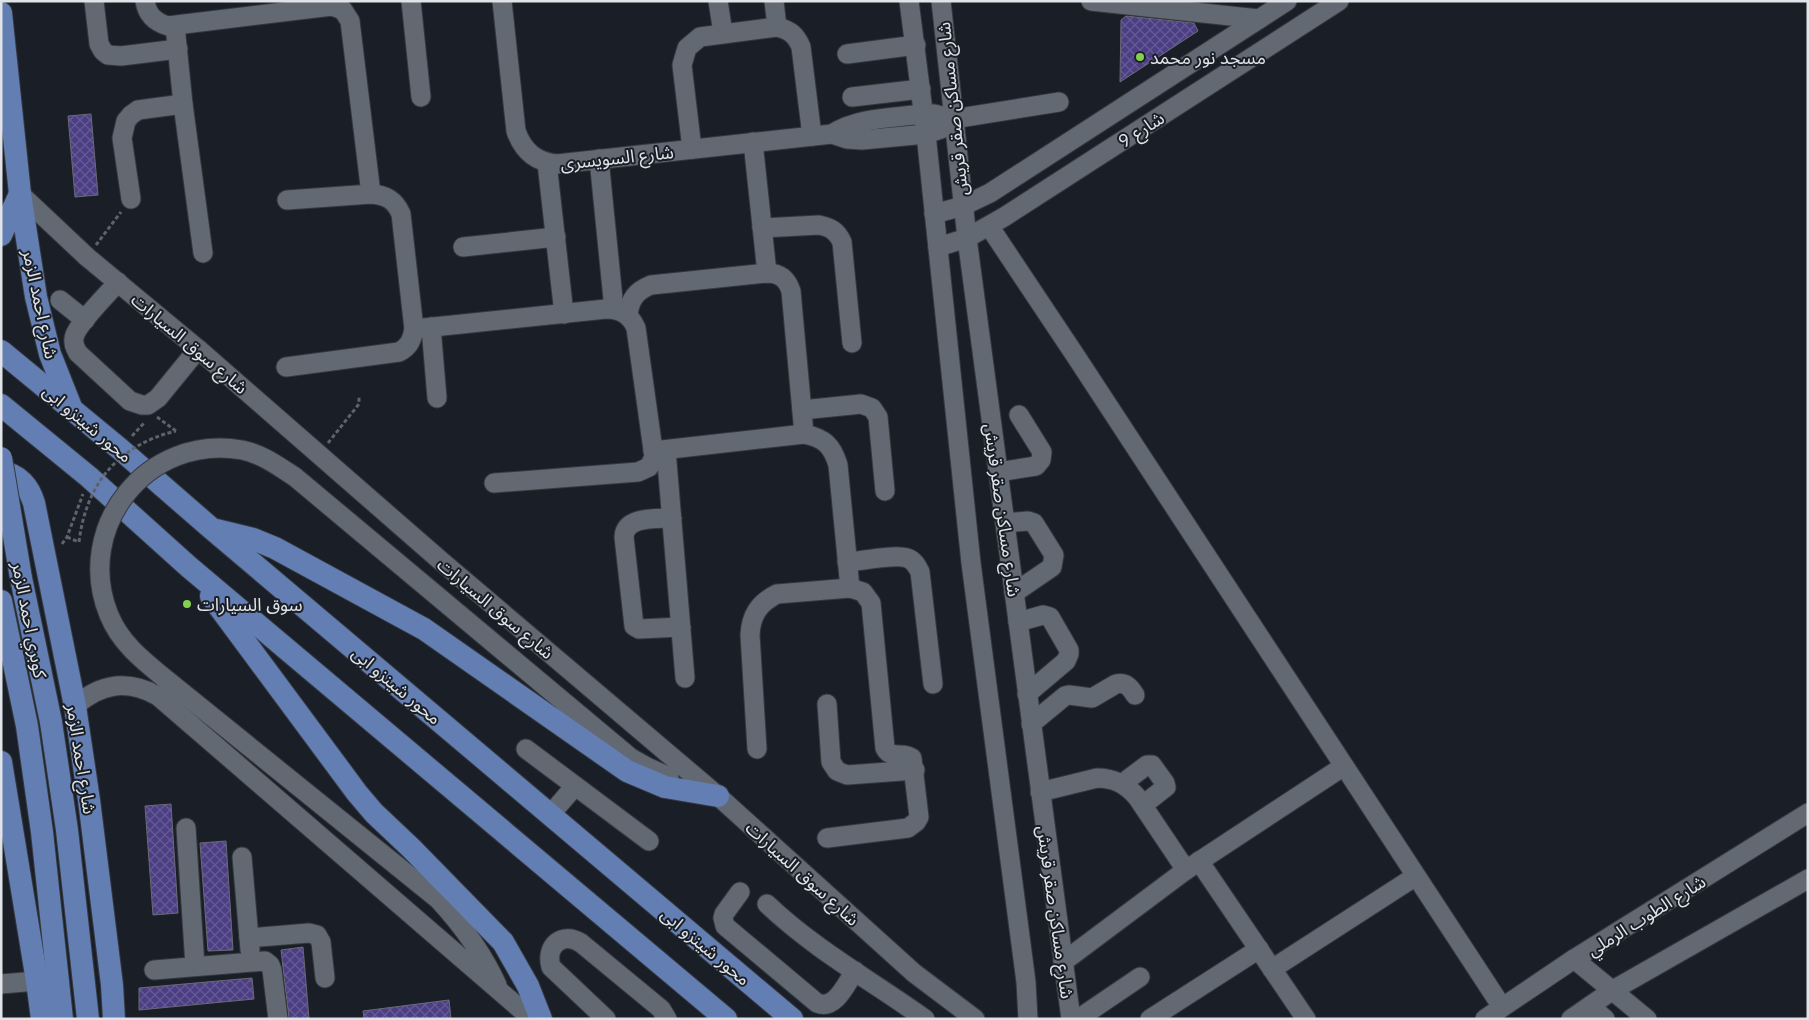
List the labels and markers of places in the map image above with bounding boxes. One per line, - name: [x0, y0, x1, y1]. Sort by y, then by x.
- place label: مسجد نور محمد: [1150, 46, 1266, 69]
- marker: مسجد نور محمد: [1134, 51, 1146, 63]
- place label: سوق السيارات: [197, 593, 303, 616]
- marker: سوق السيارات: [181, 598, 193, 610]

